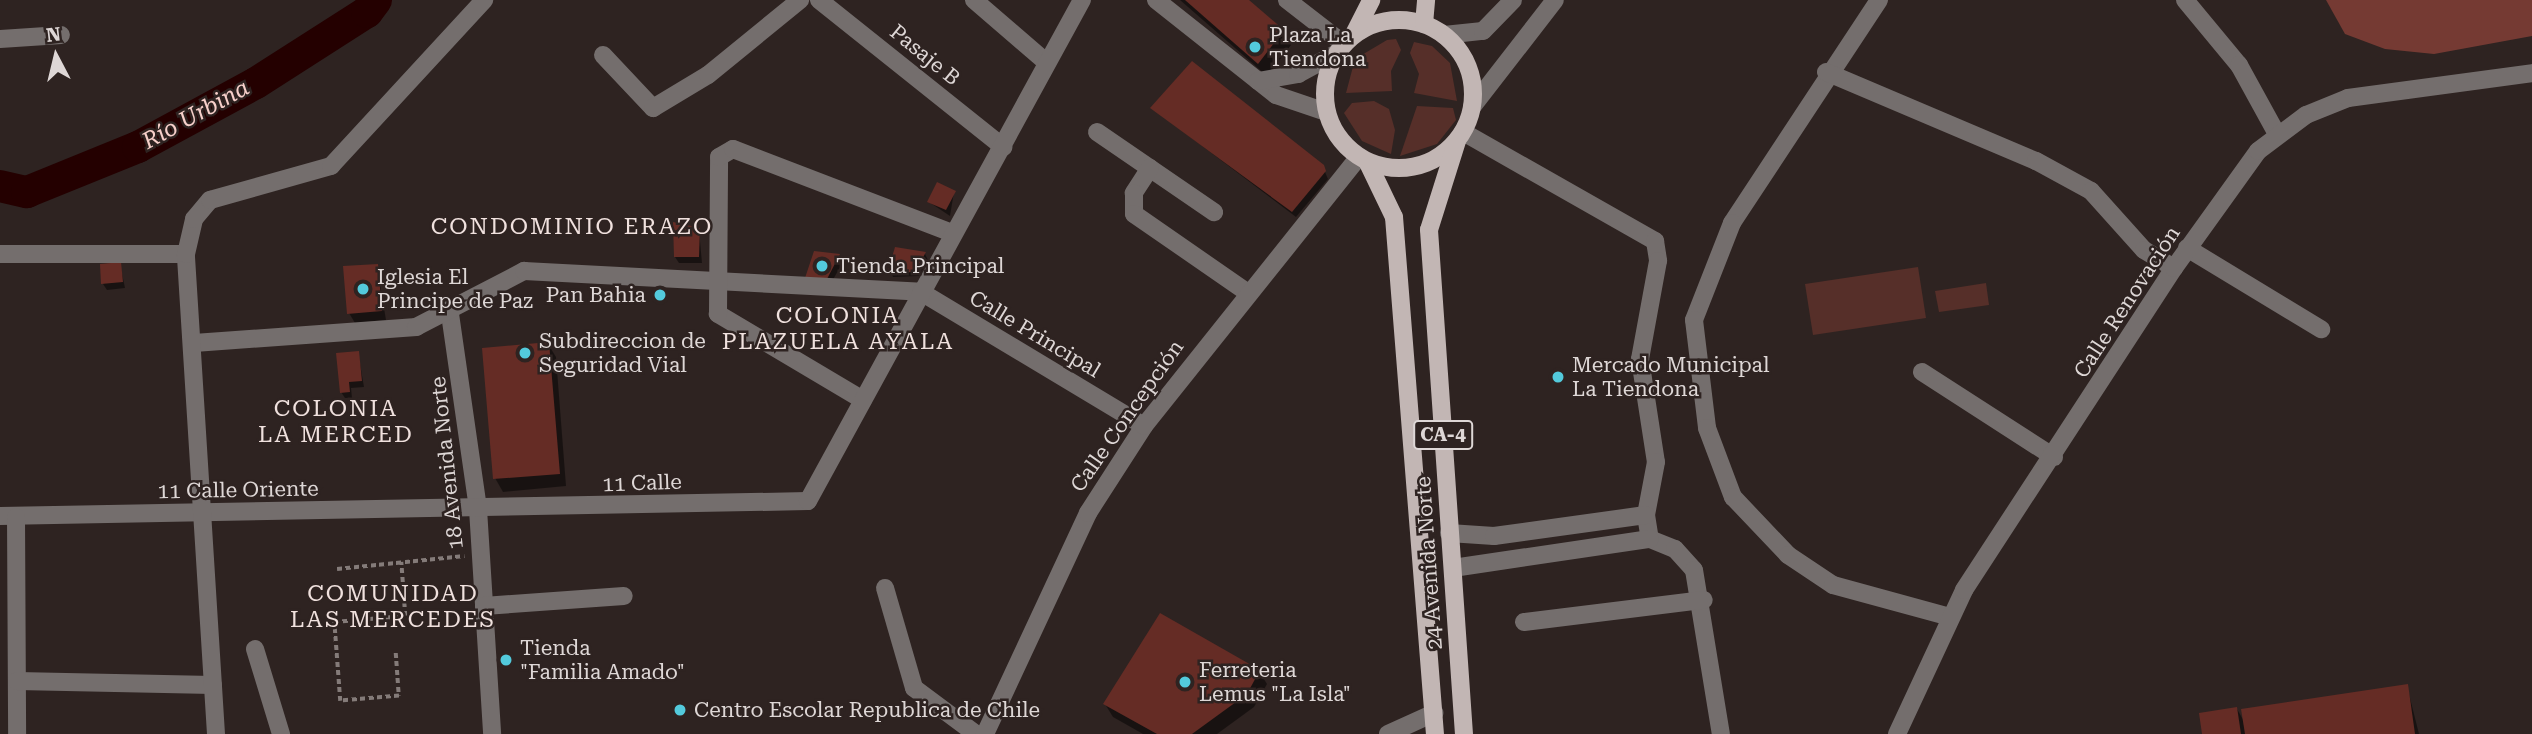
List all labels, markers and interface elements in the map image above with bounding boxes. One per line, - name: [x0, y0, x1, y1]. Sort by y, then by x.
- street label: Pasaje B: [885, 19, 965, 91]
- north arrow: [21, 21, 91, 91]
- text: N: [45, 22, 62, 47]
- place label: Plaza La Tiendona: [1269, 22, 1366, 72]
- marker: Plaza La Tiendona: [1247, 39, 1263, 55]
- water label: Río Urbina: [138, 74, 254, 156]
- district label: CONDOMINIO ERAZO: [433, 213, 711, 241]
- street label: Calle Renovación: [2069, 221, 2185, 383]
- place label: Tienda Principal: [836, 253, 1004, 279]
- marker: Tienda Principal: [814, 258, 830, 274]
- place label: Iglesia El Principe de Paz: [377, 264, 533, 314]
- marker: Iglesia El Principe de Paz: [355, 281, 371, 297]
- place label: Pan Bahia: [546, 282, 646, 308]
- street label: Calle Principal: [965, 285, 1105, 383]
- marker: Pan Bahia: [652, 287, 668, 303]
- district label: COLONIA PLAZUELA AYALA: [723, 302, 953, 356]
- place label: Subdireccion de Seguridad Vial: [539, 328, 706, 378]
- street label: Calle Concepción: [1065, 335, 1189, 497]
- marker: Subdireccion de Seguridad Vial: [517, 345, 533, 361]
- place label: Mercado Municipal La Tiendona: [1572, 352, 1769, 402]
- marker: Mercado Municipal La Tiendona: [1550, 369, 1566, 385]
- street label: 18 Avenida Norte: [425, 375, 469, 551]
- district label: COLONIA LA MERCED: [259, 395, 413, 449]
- road number: CA-4: [1412, 420, 1474, 450]
- street label: 11 Calle: [602, 469, 682, 497]
- street label: 24 Avenida Norte: [1410, 475, 1448, 651]
- street label: 11 Calle Oriente: [157, 476, 319, 504]
- district label: COMUNIDAD LAS MERCEDES: [292, 580, 494, 634]
- place label: Tienda "Familia Amado": [520, 635, 685, 685]
- marker: Tienda "Familia Amado": [498, 652, 514, 668]
- place label: Ferreteria Lemus "La Isla": [1199, 657, 1351, 707]
- marker: Ferreteria Lemus "La Isla": [1177, 674, 1193, 690]
- place label: Centro Escolar Republica de Chile: [694, 697, 1040, 723]
- marker: Centro Escolar Republica de Chile: [672, 702, 688, 718]

